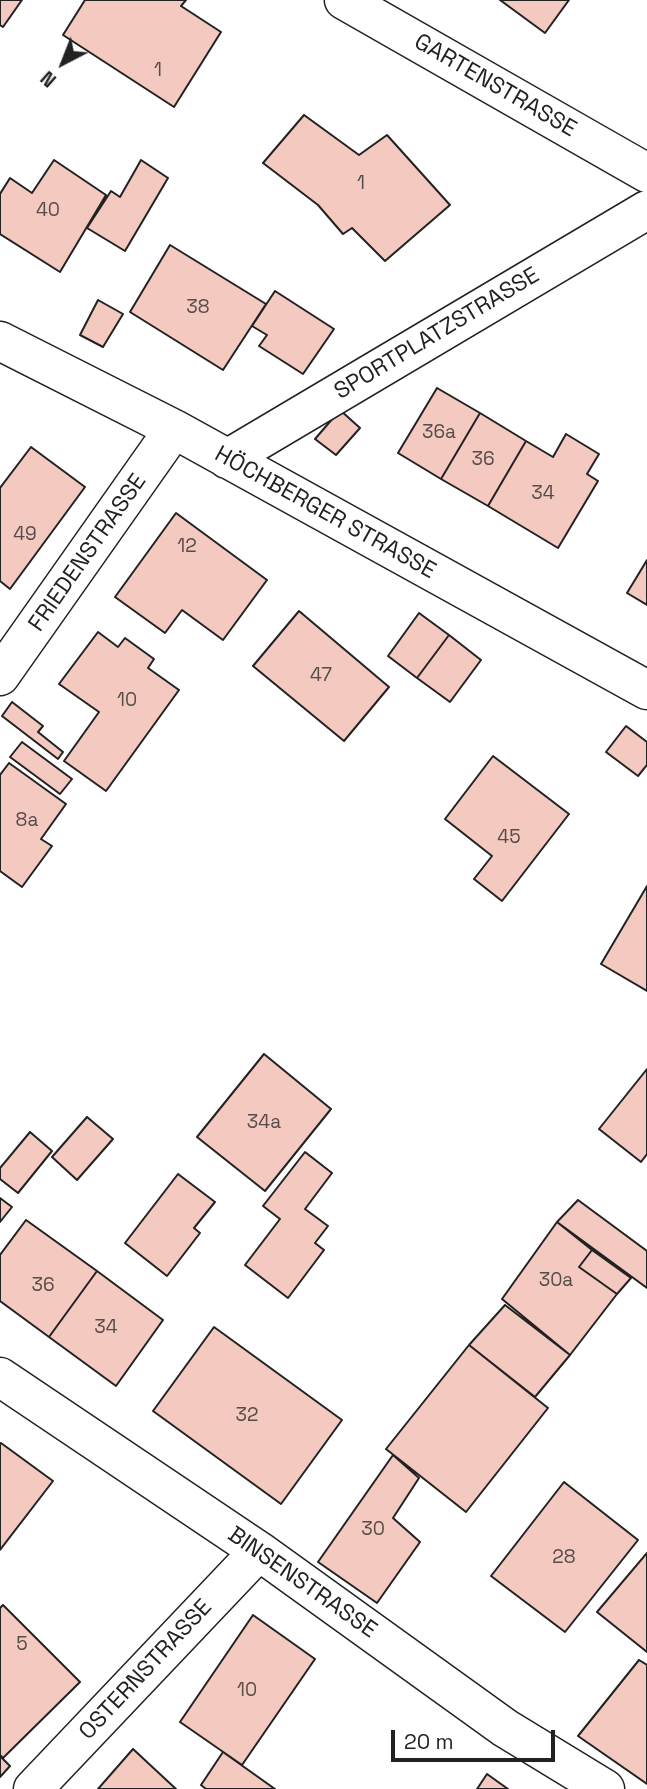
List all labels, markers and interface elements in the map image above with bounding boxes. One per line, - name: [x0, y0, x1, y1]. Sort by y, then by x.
- north arrow: [28, 28, 98, 98]
- street label: GARTENSTRASSE: [409, 28, 581, 144]
- house number: 1: [154, 60, 162, 82]
- text: N: [36, 65, 62, 93]
- house number: 1: [357, 173, 365, 195]
- house number: 40: [36, 200, 60, 222]
- street label: SPORTPLATZSTRASSE: [330, 262, 544, 406]
- house number: 38: [186, 297, 210, 319]
- house number: 36a: [422, 422, 456, 444]
- street label: HÖCHBERGER STRASSE: [210, 441, 440, 585]
- house number: 36: [471, 449, 495, 471]
- street label: FRIEDENSTRASSE: [23, 469, 153, 637]
- house number: 34: [531, 483, 555, 505]
- house number: 49: [13, 524, 37, 546]
- house number: 12: [177, 536, 197, 558]
- house number: 47: [310, 665, 332, 687]
- house number: 10: [117, 690, 137, 712]
- house number: 8a: [16, 810, 38, 832]
- house number: 45: [497, 827, 521, 849]
- house number: 34a: [247, 1112, 281, 1134]
- house number: 30a: [539, 1270, 573, 1292]
- house number: 36: [31, 1275, 55, 1297]
- house number: 34: [94, 1317, 118, 1339]
- house number: 32: [236, 1405, 258, 1427]
- house number: 30: [361, 1519, 385, 1541]
- street label: BINSENSTRASSE: [222, 1521, 382, 1645]
- house number: 28: [552, 1547, 576, 1569]
- street label: OSTERNSTRASSE: [74, 1594, 218, 1746]
- house number: 5: [16, 1634, 28, 1656]
- house number: 10: [237, 1680, 257, 1702]
- scale bar: [395, 1716, 560, 1760]
- text: 20 m: [404, 1728, 454, 1755]

